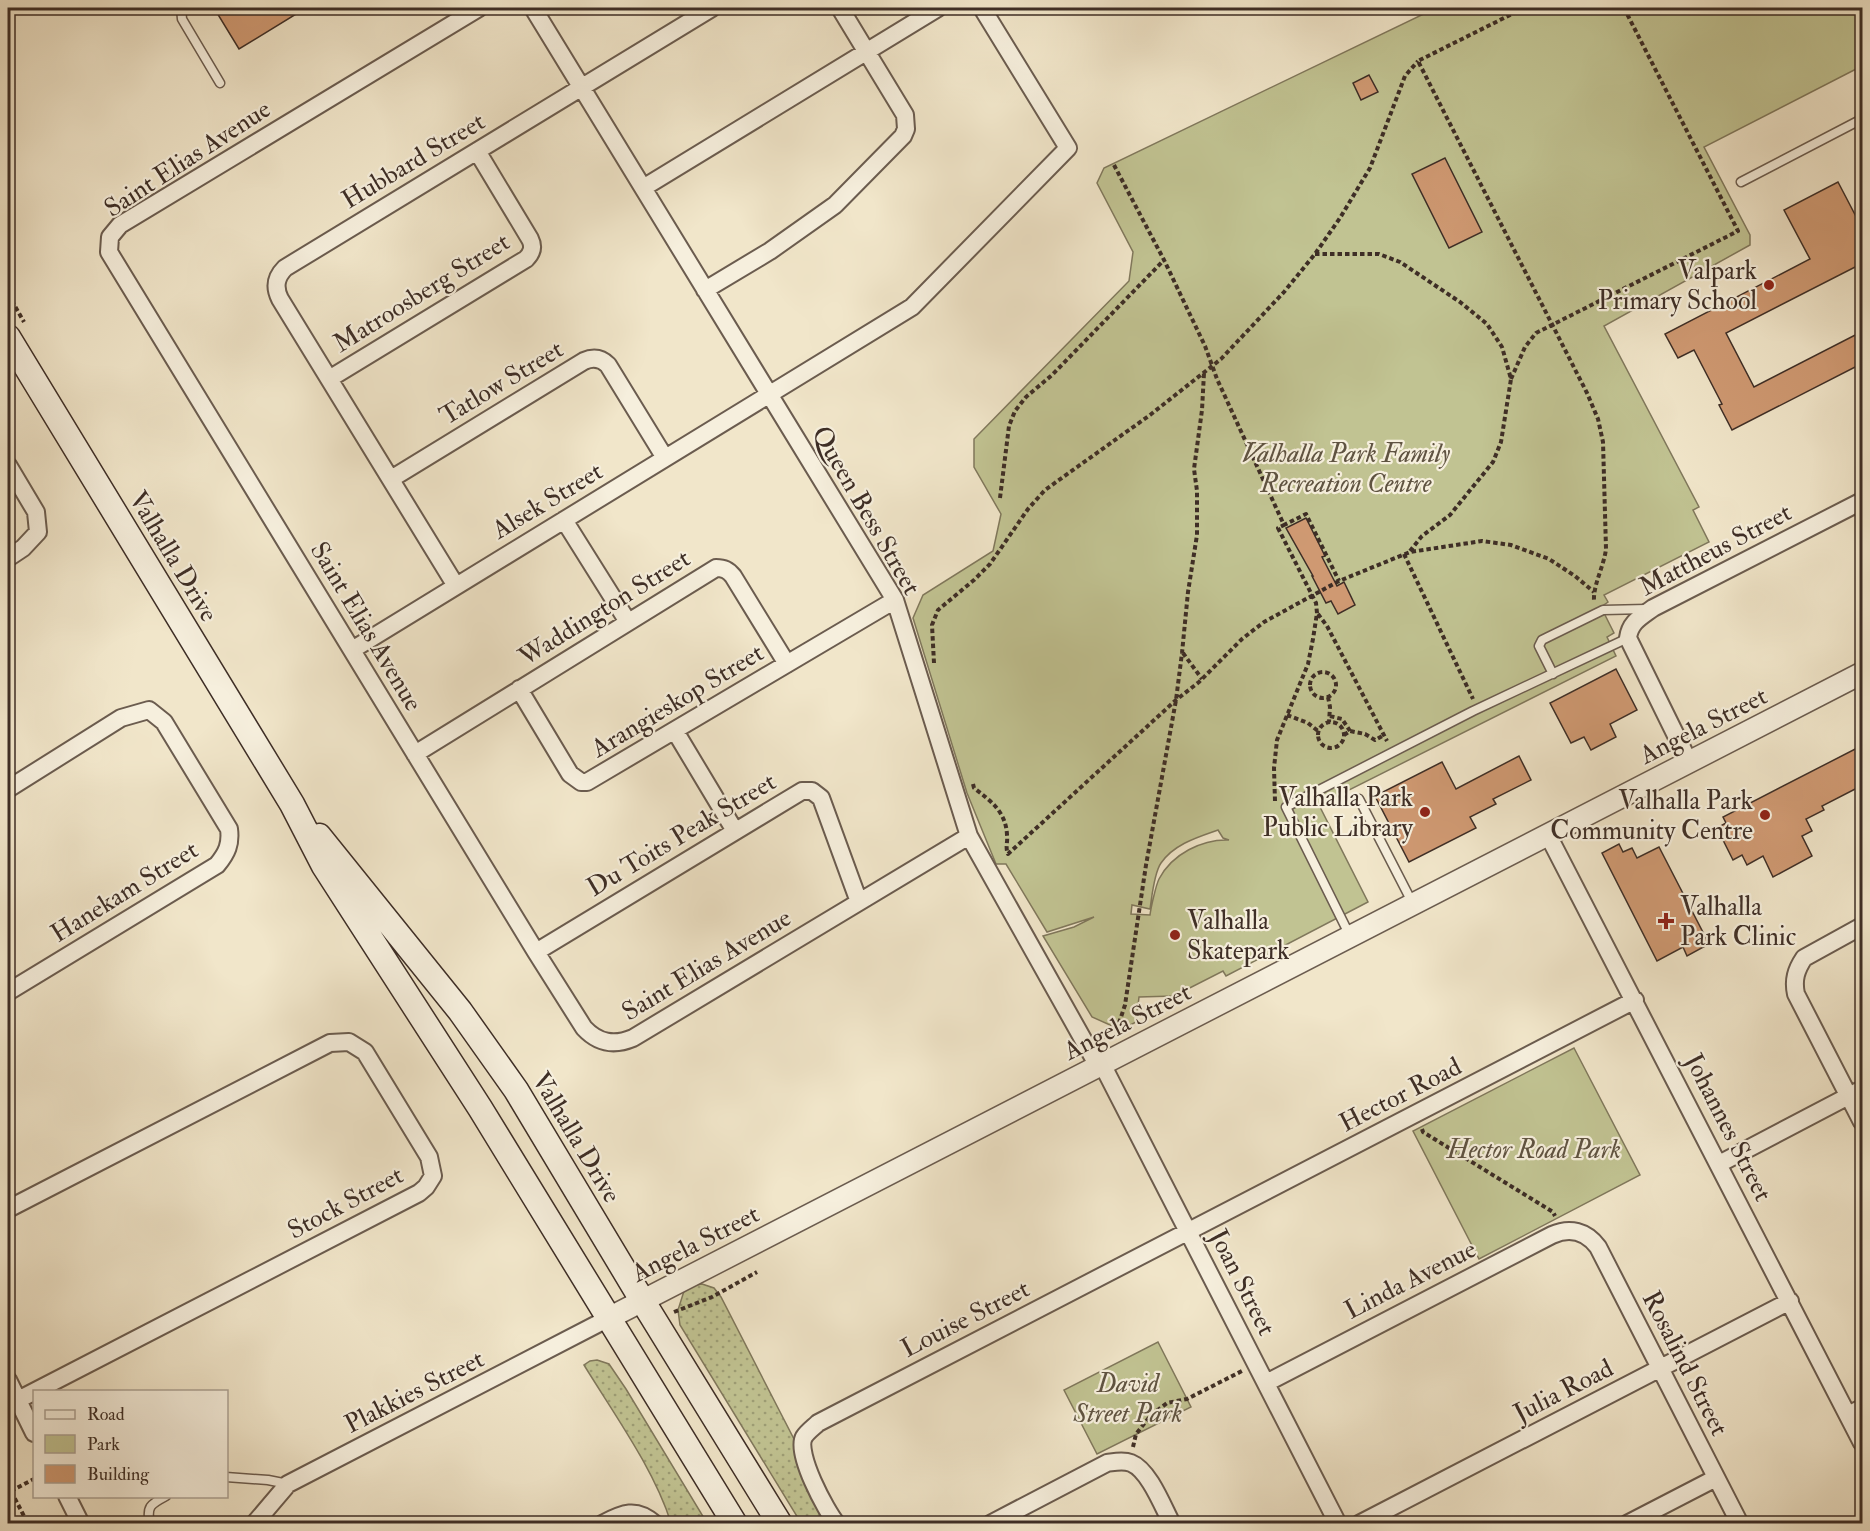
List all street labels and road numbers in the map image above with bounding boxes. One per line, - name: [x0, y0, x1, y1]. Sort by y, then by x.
- street label: Saint Elias Avenue: [98, 93, 277, 225]
- street label: Hubbard Street: [336, 106, 491, 216]
- street label: Matroosberg Street: [327, 226, 516, 360]
- street label: Tatlow Street: [434, 333, 569, 432]
- street label: Queen Bess Street: [805, 420, 927, 601]
- street label: Alsek Street: [485, 455, 609, 547]
- street label: Valhalla Drive: [122, 485, 225, 628]
- street label: Mattheus Street: [1634, 496, 1797, 603]
- street label: Saint Elias Avenue: [303, 536, 429, 717]
- street label: Waddington Street: [512, 542, 696, 674]
- street label: Arangieskop Street: [585, 637, 770, 766]
- street label: Angela Street: [1633, 680, 1773, 772]
- street label: Du Toits Peak Street: [581, 766, 782, 904]
- street label: Hanekam Street: [45, 834, 204, 950]
- street label: Saint Elias Avenue: [616, 902, 797, 1028]
- street label: Angela Street: [1057, 976, 1197, 1068]
- street label: Johannes Street: [1677, 1047, 1779, 1207]
- street label: Hector Road: [1334, 1050, 1467, 1139]
- street label: Valhalla Drive: [525, 1066, 628, 1209]
- street label: Stock Street: [282, 1159, 409, 1247]
- street label: Angela Street: [625, 1198, 765, 1290]
- street label: Joan Street: [1201, 1223, 1282, 1341]
- street label: Linda Avenue: [1339, 1233, 1482, 1327]
- street label: Louise Street: [896, 1273, 1035, 1365]
- street label: Rosalind Street: [1635, 1286, 1735, 1441]
- street label: Plakkies Street: [339, 1343, 489, 1441]
- street label: Julia Road: [1507, 1352, 1619, 1430]

